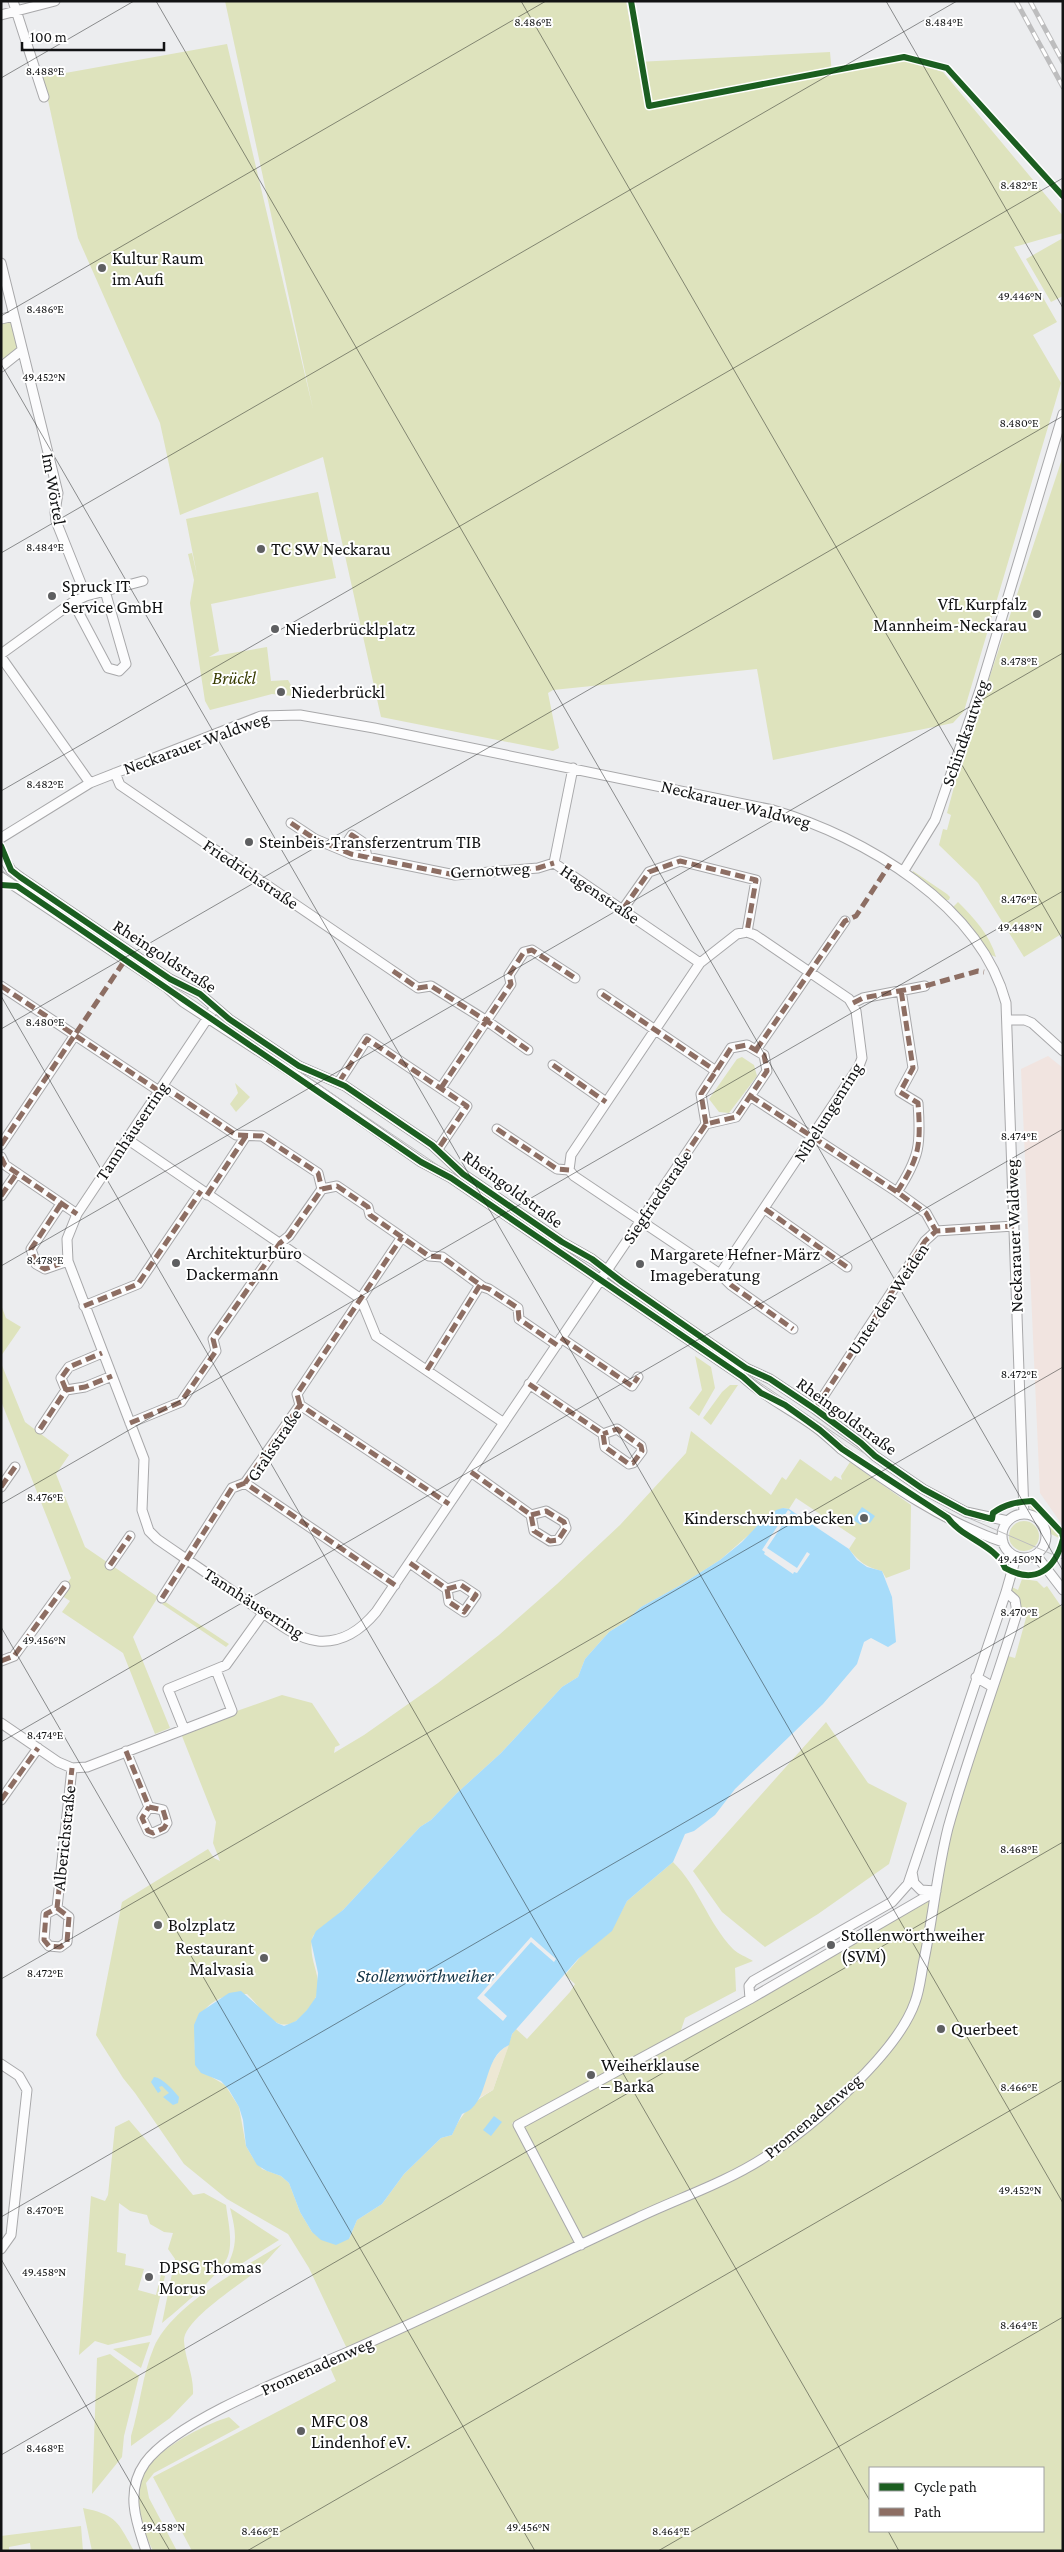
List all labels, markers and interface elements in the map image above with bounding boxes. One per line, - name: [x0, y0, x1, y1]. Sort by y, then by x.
- text: 8.486°E: [514, 15, 552, 29]
- text: 8.484°E: [925, 15, 964, 29]
- scale bar: [22, 20, 165, 52]
- text: 100 m: [30, 29, 67, 45]
- text: 8.488°E: [26, 64, 65, 78]
- text: 8.482°E: [1000, 178, 1038, 192]
- place label: Kultur Raum im Aufi: [112, 248, 204, 289]
- marker: Kultur Raum im Aufi: [96, 262, 108, 274]
- text: 49.446°N: [998, 289, 1042, 303]
- text: 8.486°E: [26, 302, 64, 316]
- text: 49.452°N: [22, 370, 66, 384]
- text: 8.480°E: [1000, 416, 1039, 430]
- street label: Im Wörtel: [38, 451, 70, 527]
- place label: TC SW Neckarau: [271, 539, 391, 559]
- text: 8.484°E: [26, 540, 65, 554]
- marker: TC SW Neckarau: [255, 543, 267, 555]
- place label: Spruck IT Service GmbH: [62, 576, 164, 617]
- marker: Spruck IT Service GmbH: [46, 590, 58, 602]
- place label: VfL Kurpfalz Mannheim-Neckarau: [873, 594, 1027, 635]
- marker: VfL Kurpfalz Mannheim-Neckarau: [1031, 608, 1043, 620]
- place label: Niederbrücklplatz: [285, 619, 415, 639]
- marker: Niederbrücklplatz: [269, 623, 281, 635]
- text: 8.478°E: [1000, 654, 1038, 668]
- park label: Brückl: [212, 668, 256, 688]
- street label: Schindkautweg: [937, 677, 993, 789]
- place label: Niederbrückl: [291, 682, 385, 702]
- marker: Niederbrückl: [275, 686, 287, 698]
- street label: Neckarauer Waldweg: [121, 707, 272, 779]
- street label: Neckarauer Waldweg: [659, 776, 813, 832]
- text: 8.482°E: [26, 777, 64, 791]
- place label: Steinbeis-Transferzentrum TIB: [259, 832, 481, 852]
- street label: Friedrichstraße: [199, 835, 303, 913]
- marker: Steinbeis-Transferzentrum TIB: [243, 836, 255, 848]
- street label: Gernotweg: [450, 858, 531, 882]
- street label: Hagenstraße: [556, 860, 644, 928]
- text: 8.476°E: [1001, 892, 1038, 906]
- street label: Rheingoldstraße: [110, 915, 220, 997]
- text: 49.448°N: [998, 920, 1043, 934]
- text: 8.480°E: [26, 1015, 65, 1029]
- street label: Nibelungenring: [789, 1058, 867, 1165]
- street label: Tannhäuserring: [91, 1077, 173, 1184]
- text: 8.474°E: [1001, 1129, 1038, 1143]
- street label: Rheingoldstraße: [459, 1146, 567, 1232]
- street label: Siegfriedstraße: [618, 1146, 696, 1248]
- street label: Neckarauer Waldweg: [1001, 1159, 1027, 1313]
- street label: Unter den Weiden: [843, 1239, 933, 1359]
- place label: Architekturbüro Dackermann: [186, 1243, 302, 1284]
- place label: Margarete Hefner-März Imageberatung: [650, 1244, 821, 1285]
- text: 8.478°E: [26, 1253, 64, 1267]
- marker: Architekturbüro Dackermann: [170, 1257, 182, 1269]
- marker: Margarete Hefner-März Imageberatung: [634, 1258, 646, 1270]
- text: 8.472°E: [1001, 1367, 1038, 1381]
- street label: Rheingoldstraße: [793, 1373, 901, 1459]
- street label: Gralsstraße: [243, 1405, 306, 1485]
- text: 8.476°E: [27, 1490, 64, 1504]
- place label: Kinderschwimmbecken: [684, 1508, 854, 1528]
- marker: Kinderschwimmbecken: [858, 1512, 870, 1524]
- text: 49.450°N: [998, 1552, 1043, 1566]
- street label: Tannhäuserring: [200, 1563, 308, 1643]
- text: 8.470°E: [1000, 1605, 1038, 1619]
- text: 49.456°N: [22, 1633, 66, 1647]
- text: 8.474°E: [27, 1728, 64, 1742]
- street label: Alberichstraße: [49, 1784, 79, 1892]
- text: 8.468°E: [1000, 1842, 1039, 1856]
- place label: Bolzplatz: [168, 1915, 236, 1935]
- marker: Bolzplatz: [152, 1919, 164, 1931]
- place label: Stollenwörthweiher (SVM): [841, 1925, 985, 1967]
- place label: Restaurant Malvasia: [176, 1938, 255, 1979]
- marker: Stollenwörthweiher (SVM): [825, 1939, 837, 1951]
- marker: Restaurant Malvasia: [258, 1952, 270, 1964]
- water label: Stollenwörthweiher: [356, 1965, 495, 1986]
- text: 8.472°E: [27, 1966, 64, 1980]
- place label: Querbeet: [951, 2019, 1019, 2039]
- marker: Querbeet: [935, 2023, 947, 2035]
- place label: Weiherklause – Barka: [601, 2055, 700, 2096]
- marker: Weiherklause – Barka: [585, 2069, 597, 2081]
- street label: Promenadenweg: [760, 2069, 866, 2163]
- text: 8.466°E: [1000, 2080, 1038, 2094]
- text: 49.452°N: [998, 2183, 1042, 2197]
- text: 8.470°E: [26, 2203, 64, 2217]
- place label: DPSG Thomas Morus: [159, 2257, 261, 2298]
- text: 49.458°N: [22, 2265, 66, 2279]
- marker: DPSG Thomas Morus: [143, 2271, 155, 2283]
- text: 8.464°E: [1000, 2318, 1038, 2332]
- street label: Promenadenweg: [258, 2332, 377, 2400]
- place label: MFC 08 Lindenhof eV.: [311, 2411, 411, 2452]
- marker: MFC 08 Lindenhof eV.: [295, 2425, 307, 2437]
- text: 8.468°E: [26, 2441, 65, 2455]
- legend: [869, 2467, 1044, 2532]
- text: Cycle path: [914, 2479, 977, 2496]
- text: Path: [914, 2504, 941, 2520]
- text: 49.458°N: [141, 2520, 185, 2534]
- text: 49.456°N: [506, 2520, 550, 2534]
- text: 8.466°E: [241, 2524, 279, 2538]
- text: 8.464°E: [652, 2524, 690, 2538]

